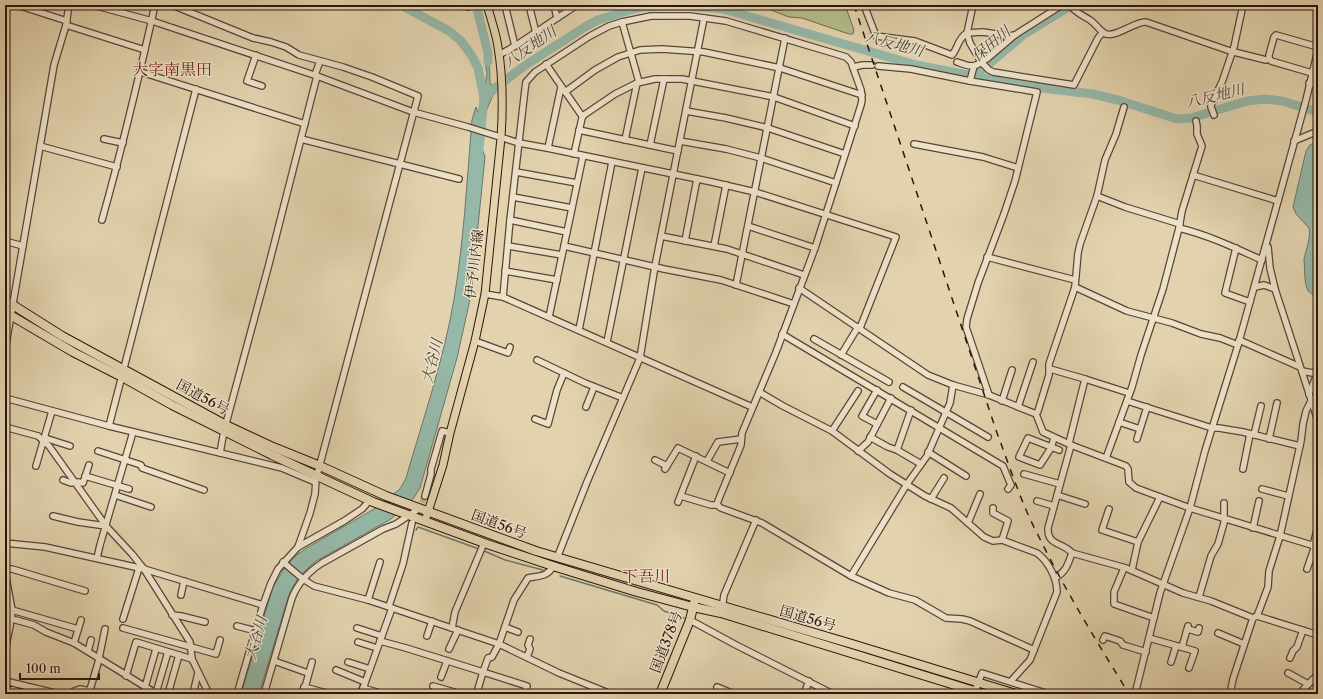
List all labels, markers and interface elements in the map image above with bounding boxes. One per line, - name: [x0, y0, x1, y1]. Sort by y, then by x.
- water label: 八反地川: [500, 20, 561, 72]
- water label: 保田川: [967, 21, 1016, 65]
- water label: 八反地川: [863, 27, 927, 61]
- district label: 大字南黒田: [132, 59, 212, 79]
- water label: 八反地川: [1183, 79, 1248, 112]
- street label: 伊予川内線: [461, 228, 487, 300]
- water label: 大谷川: [417, 335, 447, 385]
- street label: 国道56号: [173, 375, 233, 419]
- street label: 国道56号: [469, 506, 529, 542]
- district label: 下吾川: [622, 566, 670, 586]
- street label: 国道56号: [778, 601, 838, 635]
- street label: 国道378号: [646, 608, 686, 676]
- water label: 大谷川: [240, 612, 271, 662]
- scale bar: [20, 655, 99, 681]
- text: 100 m: [26, 661, 61, 676]

